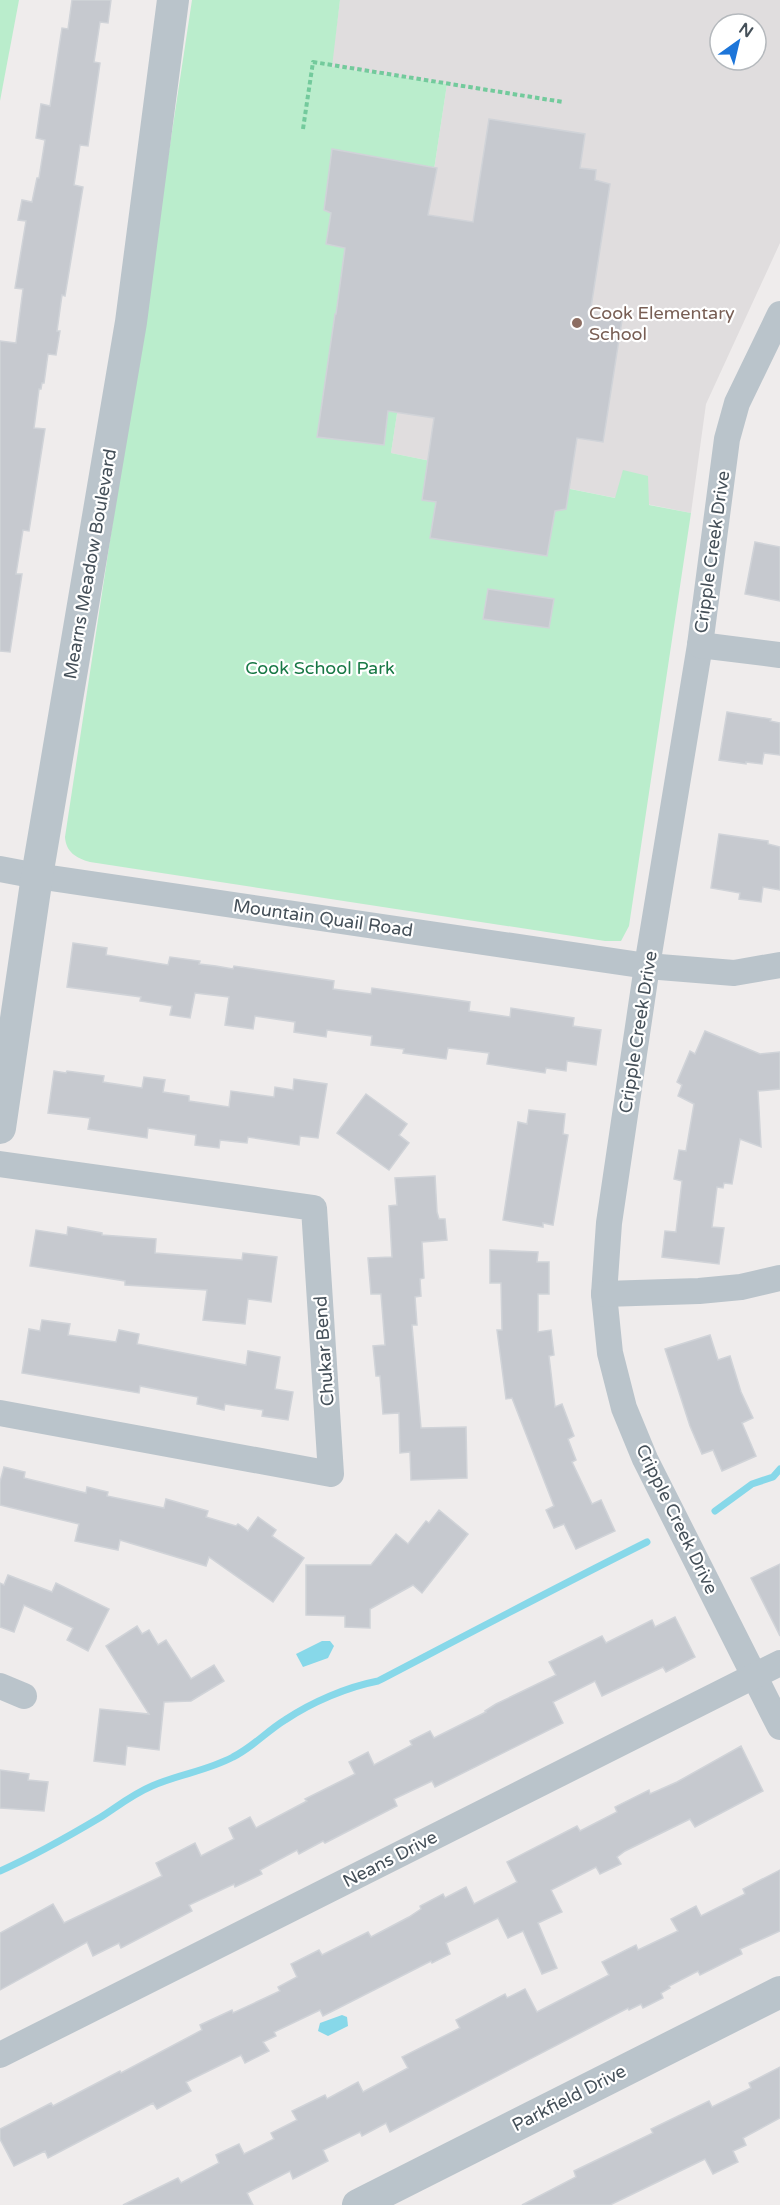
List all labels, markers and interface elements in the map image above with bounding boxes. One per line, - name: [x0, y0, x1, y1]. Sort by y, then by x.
- north arrow: [708, 12, 768, 72]
- text: N: [735, 19, 757, 42]
- place label: Cook Elementary School: [589, 302, 735, 345]
- marker: Cook Elementary School: [570, 316, 584, 330]
- street label: Mearns Meadow Boulevard: [59, 447, 121, 681]
- street label: Cripple Creek Drive: [690, 469, 734, 635]
- park label: Cook School Park: [245, 657, 395, 679]
- street label: Mountain Quail Road: [232, 894, 414, 942]
- street label: Cripple Creek Drive: [614, 949, 662, 1115]
- street label: Chukar Bend: [309, 1295, 339, 1407]
- street label: Cripple Creek Drive: [631, 1440, 723, 1598]
- street label: Neans Drive: [339, 1826, 441, 1892]
- street label: Parkfield Drive: [508, 2060, 630, 2136]

